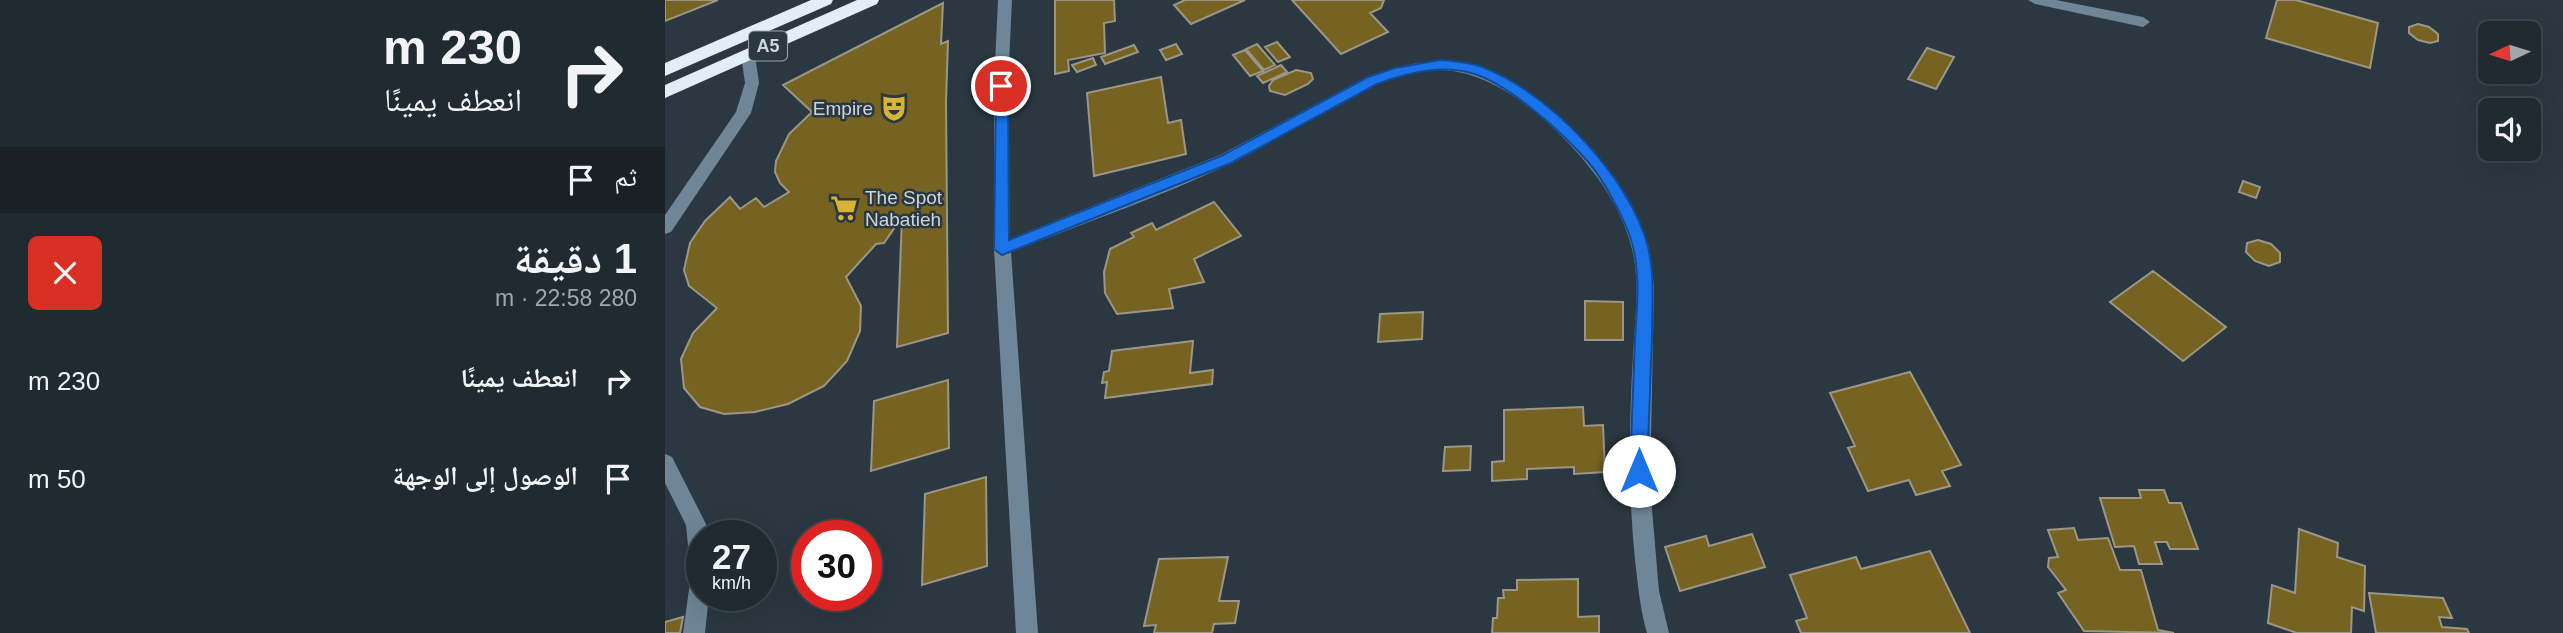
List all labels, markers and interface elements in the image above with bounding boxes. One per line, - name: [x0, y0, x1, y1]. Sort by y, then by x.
- text: 230 m: [383, 20, 522, 74]
- north arrow: [2478, 21, 2541, 84]
- map controls: [2478, 21, 2541, 161]
- icon: right: [546, 28, 637, 119]
- road number: A5: [749, 32, 787, 60]
- pin: [971, 56, 1031, 116]
- icon: arrive: [982, 67, 1020, 105]
- text: انعطف يمينًا: [384, 82, 522, 118]
- theatre icon: Empire: [879, 93, 909, 123]
- place label: Empire: [813, 98, 873, 119]
- button: sound: [2478, 98, 2541, 161]
- icon: arrive: [562, 161, 600, 199]
- text: ثم: [614, 162, 637, 192]
- place label: The Spot Nabatieh: [865, 187, 943, 230]
- supermarket icon: The Spot Nabatieh: [829, 193, 859, 223]
- text: 1 دقيقة: [514, 235, 637, 282]
- button: close: [28, 236, 102, 310]
- text: 280 m · 22:58: [495, 285, 637, 311]
- icon: right: [599, 362, 637, 400]
- text: انعطف يمينًا: [461, 363, 578, 393]
- text: 230 m: [28, 366, 100, 396]
- position arrow: [1602, 434, 1676, 508]
- icon: arrive: [599, 460, 637, 498]
- text: الوصول إلى الوجهة: [393, 461, 578, 491]
- text: 50 m: [28, 464, 86, 494]
- speed limit sign: 30: [791, 520, 882, 611]
- text: 27: [712, 537, 751, 576]
- text: km/h: [712, 573, 751, 593]

